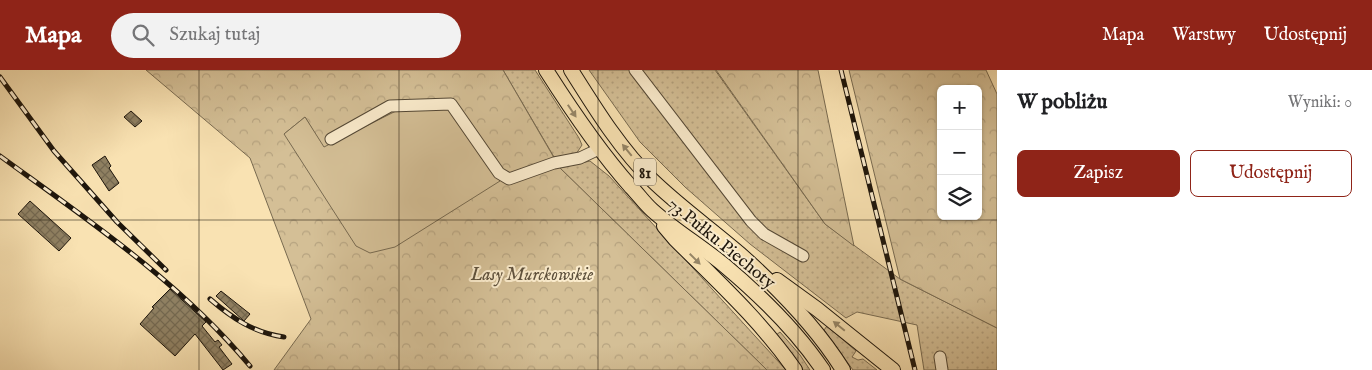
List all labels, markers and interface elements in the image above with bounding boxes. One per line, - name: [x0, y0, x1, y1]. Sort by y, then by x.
- search box: [111, 13, 461, 58]
- text: Mapa: [25, 20, 81, 51]
- icon: search: [129, 21, 157, 49]
- text: Szukaj tutaj: [169, 23, 260, 47]
- text: Mapa: [1102, 24, 1144, 47]
- text: Warstwy: [1172, 24, 1236, 47]
- text: Udostępnij: [1264, 24, 1347, 47]
- map controls: [937, 85, 982, 220]
- button: +: [937, 85, 982, 130]
- text: W pobliżu: [1017, 89, 1107, 116]
- text: Wyniki: 0: [1288, 93, 1352, 113]
- one-way arrow: [568, 105, 577, 118]
- button: −: [937, 130, 982, 175]
- one-way arrow: [621, 144, 632, 157]
- button: Zapisz: [1017, 150, 1180, 197]
- button: Udostępnij: [1190, 150, 1352, 197]
- road number: 81: [634, 158, 656, 185]
- button: layers: [937, 175, 982, 220]
- street label: 73 Pułku Piechoty: [663, 194, 780, 295]
- one-way arrow: [689, 253, 701, 265]
- park label: Lasy Murckowskie: [470, 264, 593, 287]
- one-way arrow: [833, 321, 846, 332]

